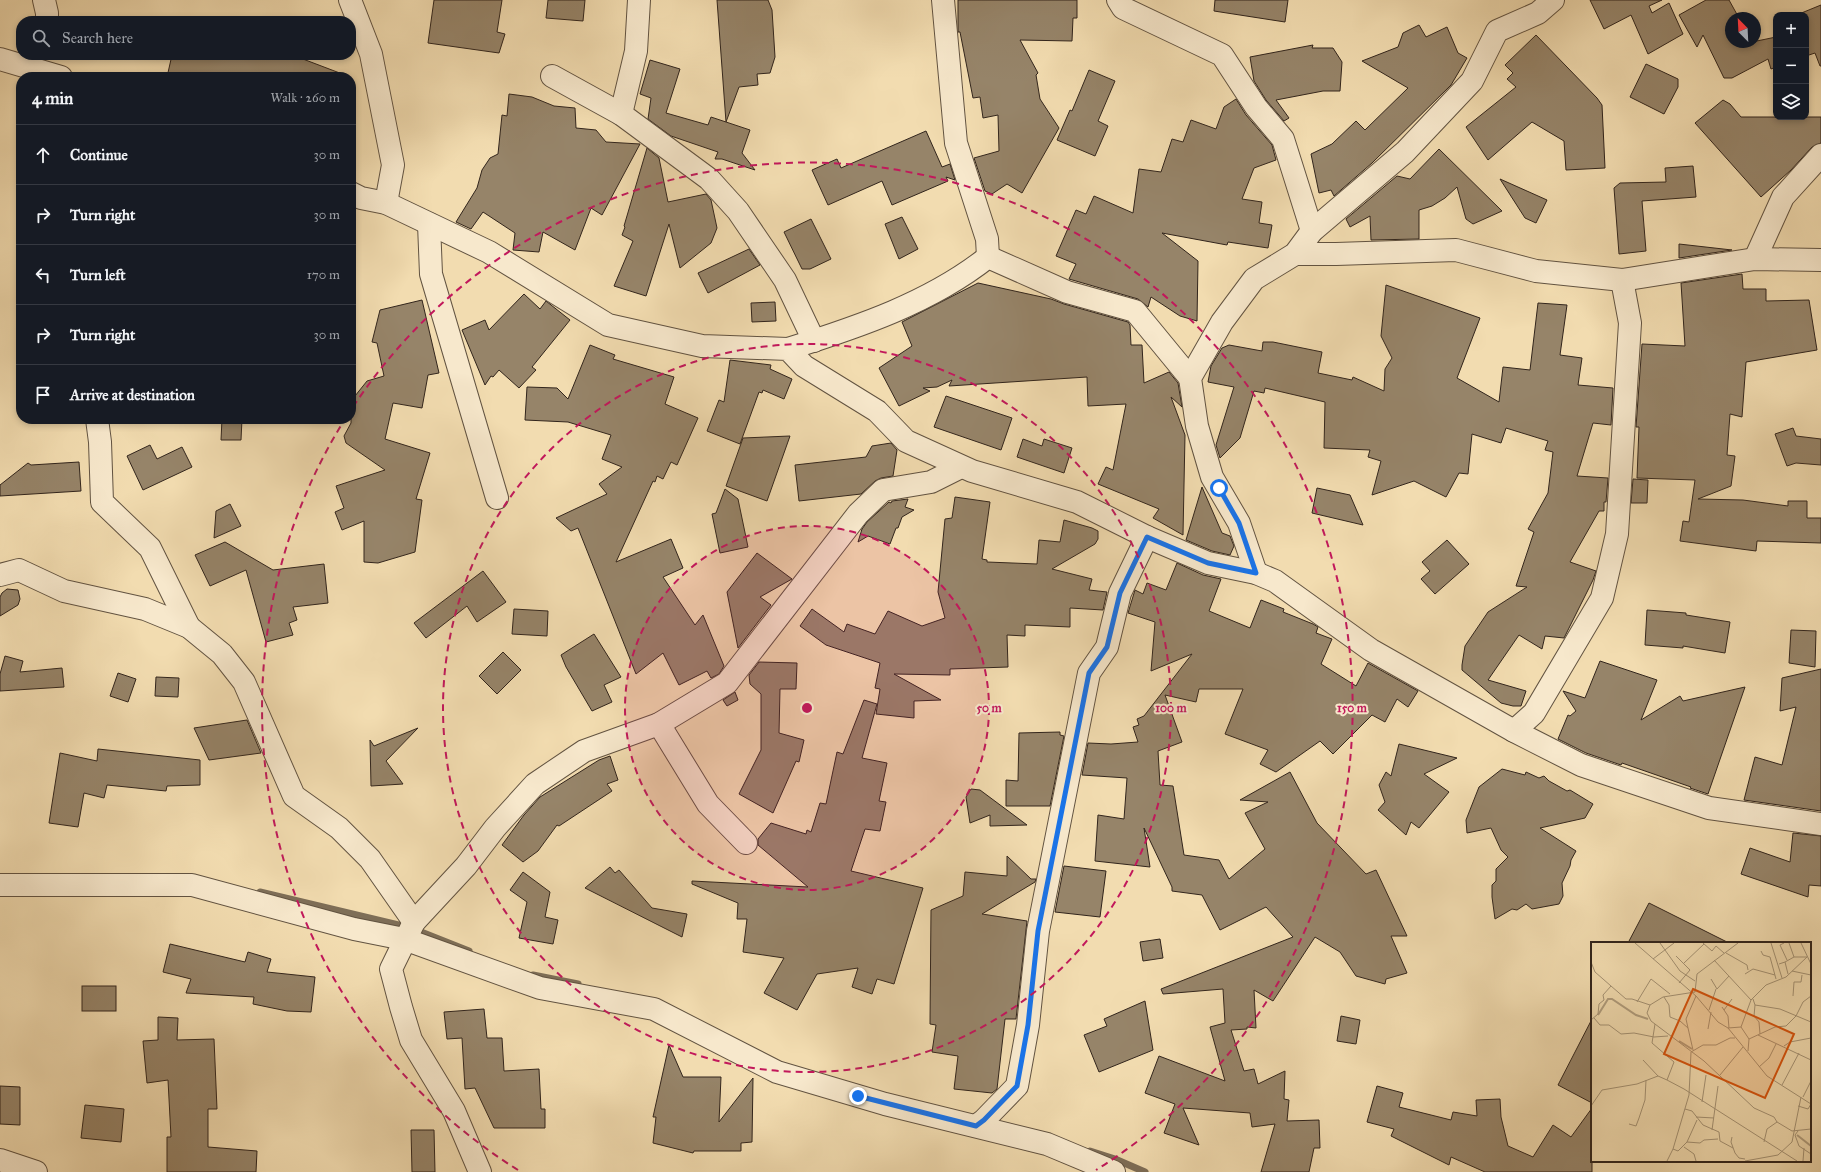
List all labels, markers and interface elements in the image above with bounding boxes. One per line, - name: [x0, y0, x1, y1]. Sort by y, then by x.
- north arrow: [1725, 12, 1761, 48]
- map controls: [1773, 12, 1809, 120]
- button: +: [1773, 12, 1809, 48]
- search box: [16, 16, 356, 60]
- icon: search: [30, 27, 52, 49]
- text: Search here: [62, 29, 133, 47]
- button: −: [1773, 48, 1809, 84]
- button: layers: [1773, 84, 1809, 120]
- text: 4 min: [32, 88, 73, 109]
- text: Walk · 260 m: [270, 90, 340, 106]
- icon: ahead: [32, 144, 54, 166]
- text: Continue: [70, 146, 128, 164]
- text: 30 m: [314, 147, 340, 163]
- icon: right: [32, 204, 54, 226]
- text: Turn right: [70, 206, 135, 224]
- text: 30 m: [314, 207, 340, 223]
- icon: left: [32, 264, 54, 286]
- text: Turn left: [70, 266, 126, 284]
- text: 170 m: [307, 267, 340, 283]
- icon: right: [32, 324, 54, 346]
- text: Turn right: [70, 326, 135, 344]
- text: 30 m: [314, 327, 340, 343]
- icon: arrive: [32, 384, 54, 406]
- text: Arrive at destination: [70, 386, 195, 404]
- route start: [1210, 479, 1228, 497]
- centre of rings: [800, 701, 814, 715]
- text: 50 m: [976, 701, 1003, 715]
- text: 100 m: [1155, 701, 1188, 715]
- text: 150 m: [1337, 701, 1368, 715]
- inset map: [1591, 942, 1811, 1162]
- route end: [849, 1087, 867, 1105]

